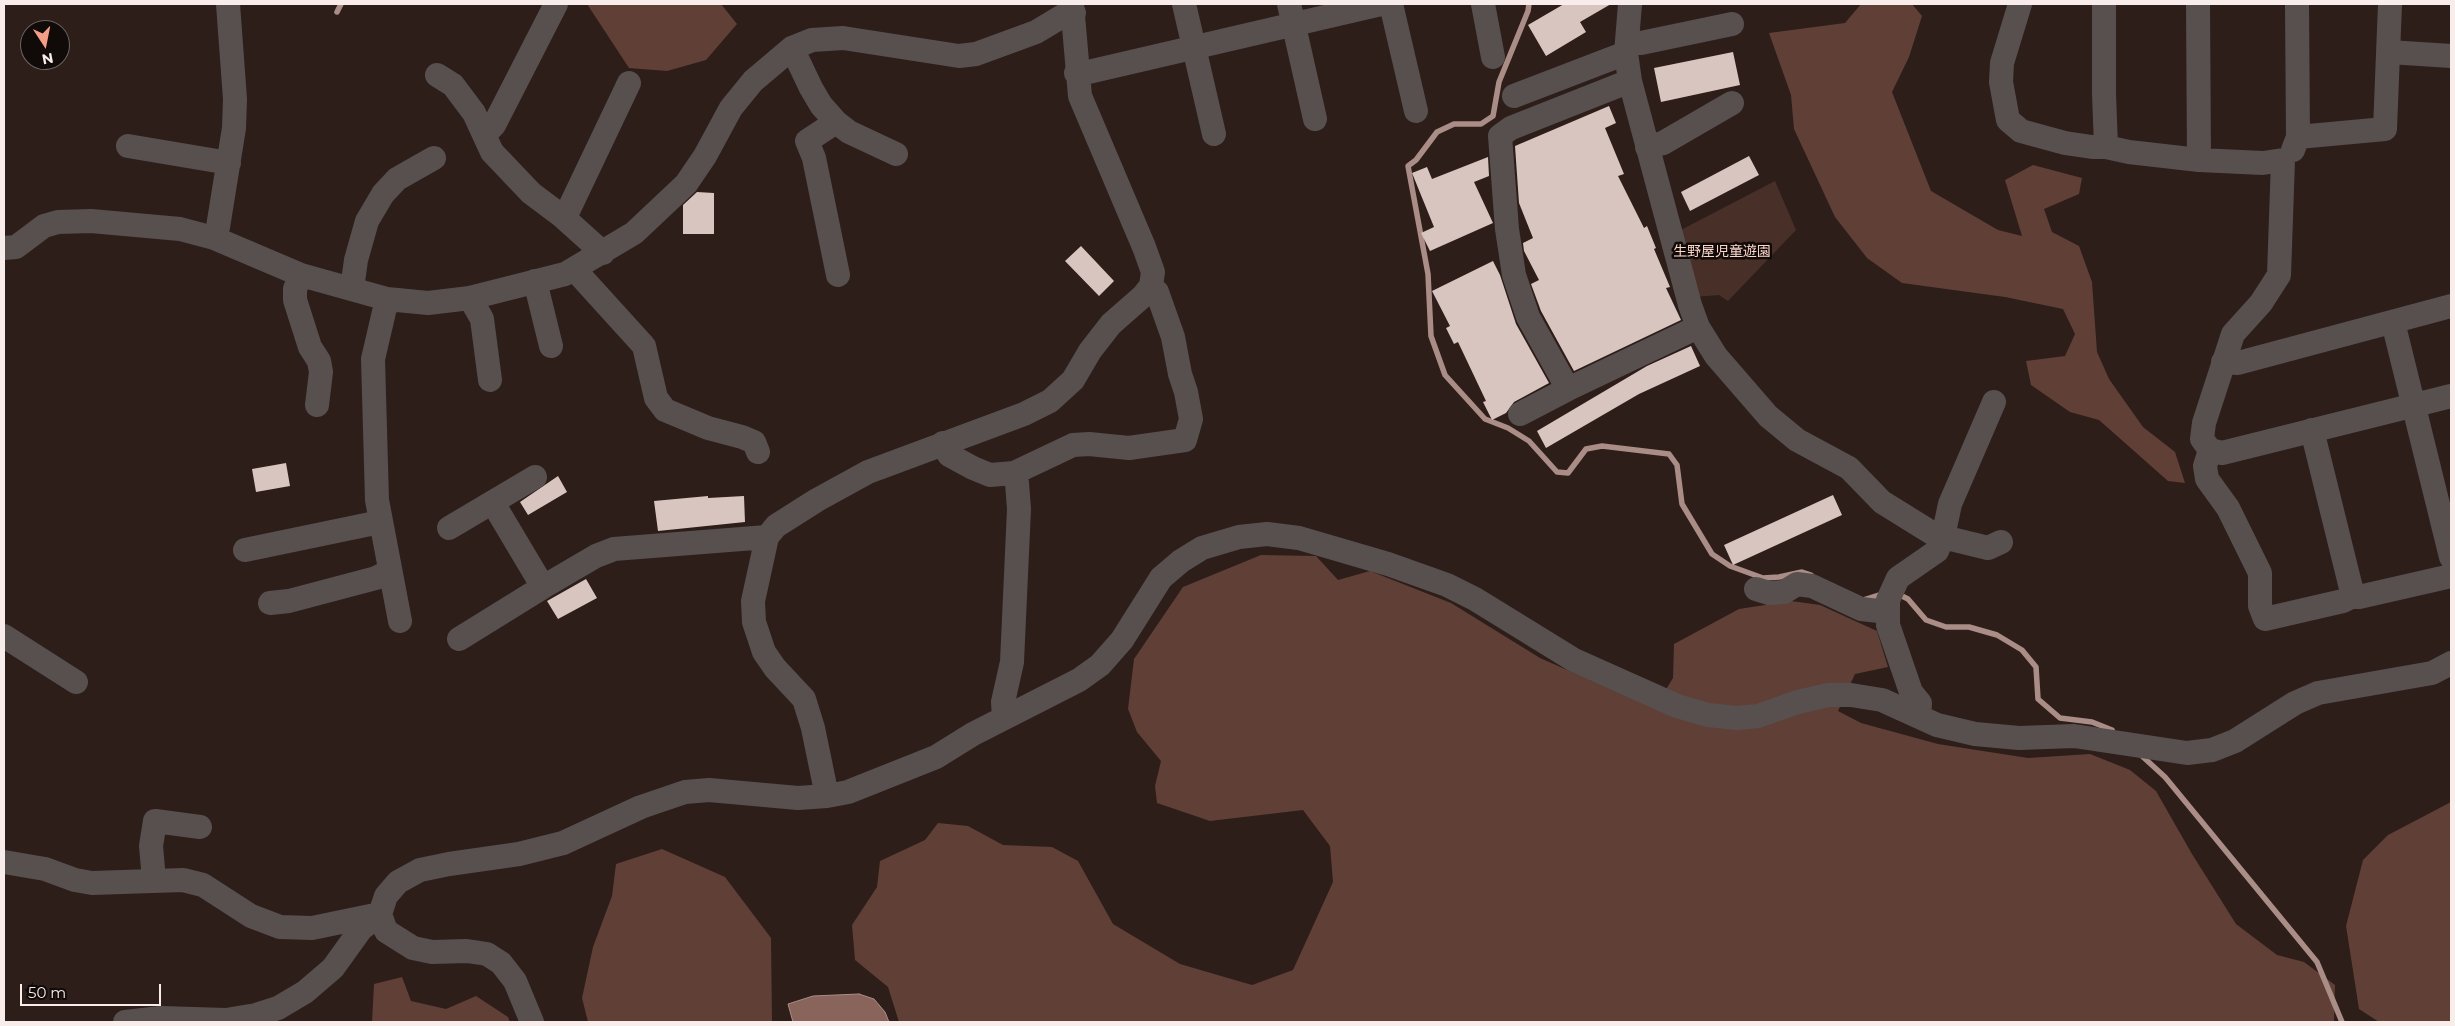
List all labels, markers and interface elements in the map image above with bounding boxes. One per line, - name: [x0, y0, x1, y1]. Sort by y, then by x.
- north arrow: [20, 20, 70, 70]
- text: N: [40, 49, 55, 69]
- park label: 生野屋児童遊園: [1673, 244, 1771, 260]
- scale bar: [22, 974, 164, 1006]
- text: 50 m: [28, 983, 66, 1002]

